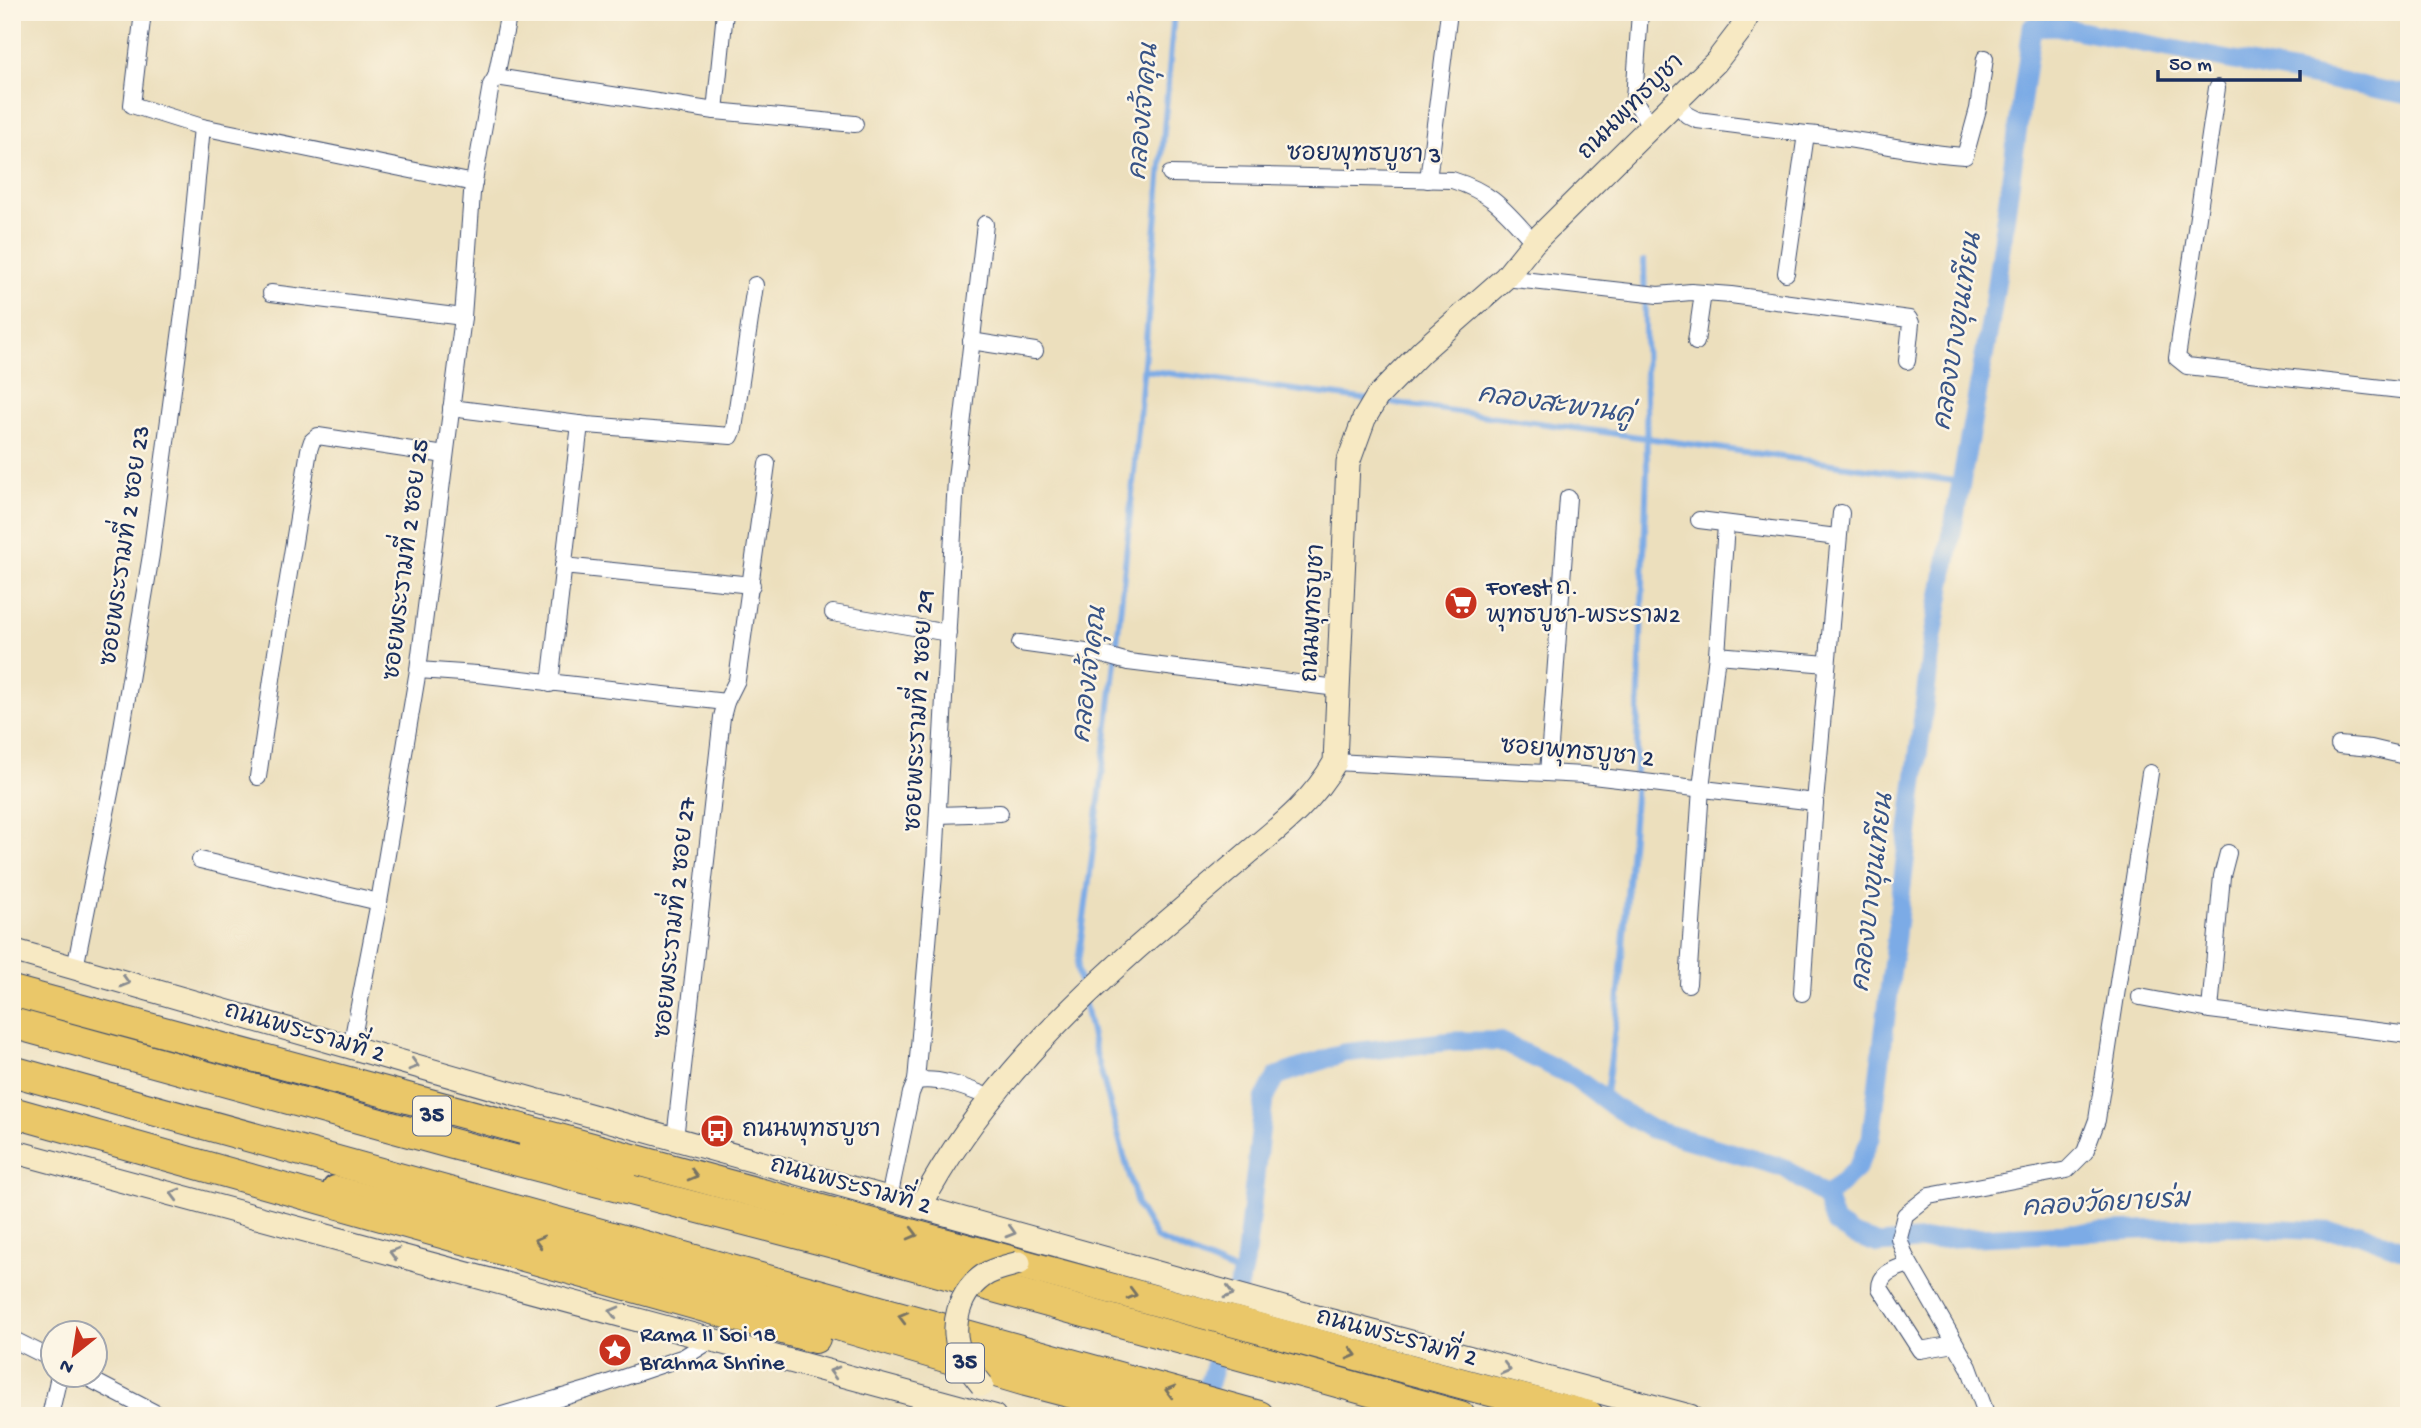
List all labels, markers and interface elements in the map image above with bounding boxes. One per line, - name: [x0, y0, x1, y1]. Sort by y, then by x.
- scale bar: [2158, 38, 2300, 82]
- water label: คลองเจ้าคุณ: [1120, 41, 1168, 181]
- street label: ถนนพุทธบูชา: [1573, 49, 1691, 167]
- text: 50 m: [2169, 54, 2212, 79]
- street label: ซอยพุทธบูชา 3: [1286, 140, 1442, 172]
- water label: คลองบางขุนเทียน: [1924, 229, 1991, 433]
- water label: คลองสะพานคู่: [1475, 376, 1641, 434]
- street label: ซอยพระรามที่ 2 ซอย 23: [85, 423, 158, 668]
- street label: ซอยพระรามที่ 2 ซอย 25: [368, 437, 437, 682]
- street label: ถนนพุทธบูชา: [1297, 543, 1333, 683]
- place label: Forest ถ. พุทธบูชา-พระราม2: [1485, 575, 1681, 632]
- supermarket icon: Forest ถ. พุทธบูชา-พระราม2: [1442, 584, 1480, 622]
- street label: ซอยพระรามที่ 2 ซอย 29: [889, 589, 942, 832]
- water label: คลองเจ้าคุณ: [1063, 603, 1116, 745]
- street label: ซอยพุทธบูชา 2: [1499, 733, 1655, 775]
- water label: คลองบางขุนเทียน: [1843, 790, 1903, 994]
- street label: ซอยพระรามที่ 2 ซอย 27: [639, 794, 704, 1040]
- one-way arrow: [119, 974, 131, 989]
- street label: ถนนพระรามที่ 2: [221, 987, 391, 1071]
- one-way arrow: [408, 1057, 420, 1072]
- road number: 35: [413, 1096, 451, 1135]
- bus stop icon: ถนนพุทธบูชา: [698, 1112, 736, 1150]
- place label: ถนนพุทธบูชา: [742, 1117, 881, 1146]
- street label: ถนนพระรามที่ 2: [766, 1141, 937, 1222]
- one-way arrow: [687, 1166, 699, 1181]
- water label: คลองวัดยายร่ม: [2021, 1181, 2192, 1226]
- one-way arrow: [169, 1188, 181, 1202]
- one-way arrow: [1005, 1224, 1017, 1238]
- one-way arrow: [907, 1226, 919, 1240]
- one-way arrow: [534, 1235, 546, 1249]
- one-way arrow: [389, 1247, 401, 1261]
- one-way arrow: [1126, 1285, 1138, 1300]
- one-way arrow: [1223, 1285, 1235, 1299]
- street label: ถนนพระรามที่ 2: [1312, 1293, 1483, 1374]
- one-way arrow: [608, 1306, 620, 1321]
- one-way arrow: [897, 1311, 909, 1326]
- north arrow: [38, 1320, 108, 1390]
- place label: Rama II Soi 18 Brahma Shrine: [639, 1322, 785, 1379]
- place icon: Rama II Soi 18 Brahma Shrine: [596, 1331, 634, 1369]
- road number: 35: [946, 1344, 984, 1382]
- one-way arrow: [1346, 1345, 1358, 1360]
- text: N: [56, 1353, 78, 1379]
- one-way arrow: [1500, 1361, 1512, 1375]
- one-way arrow: [828, 1365, 840, 1380]
- one-way arrow: [1164, 1385, 1176, 1399]

